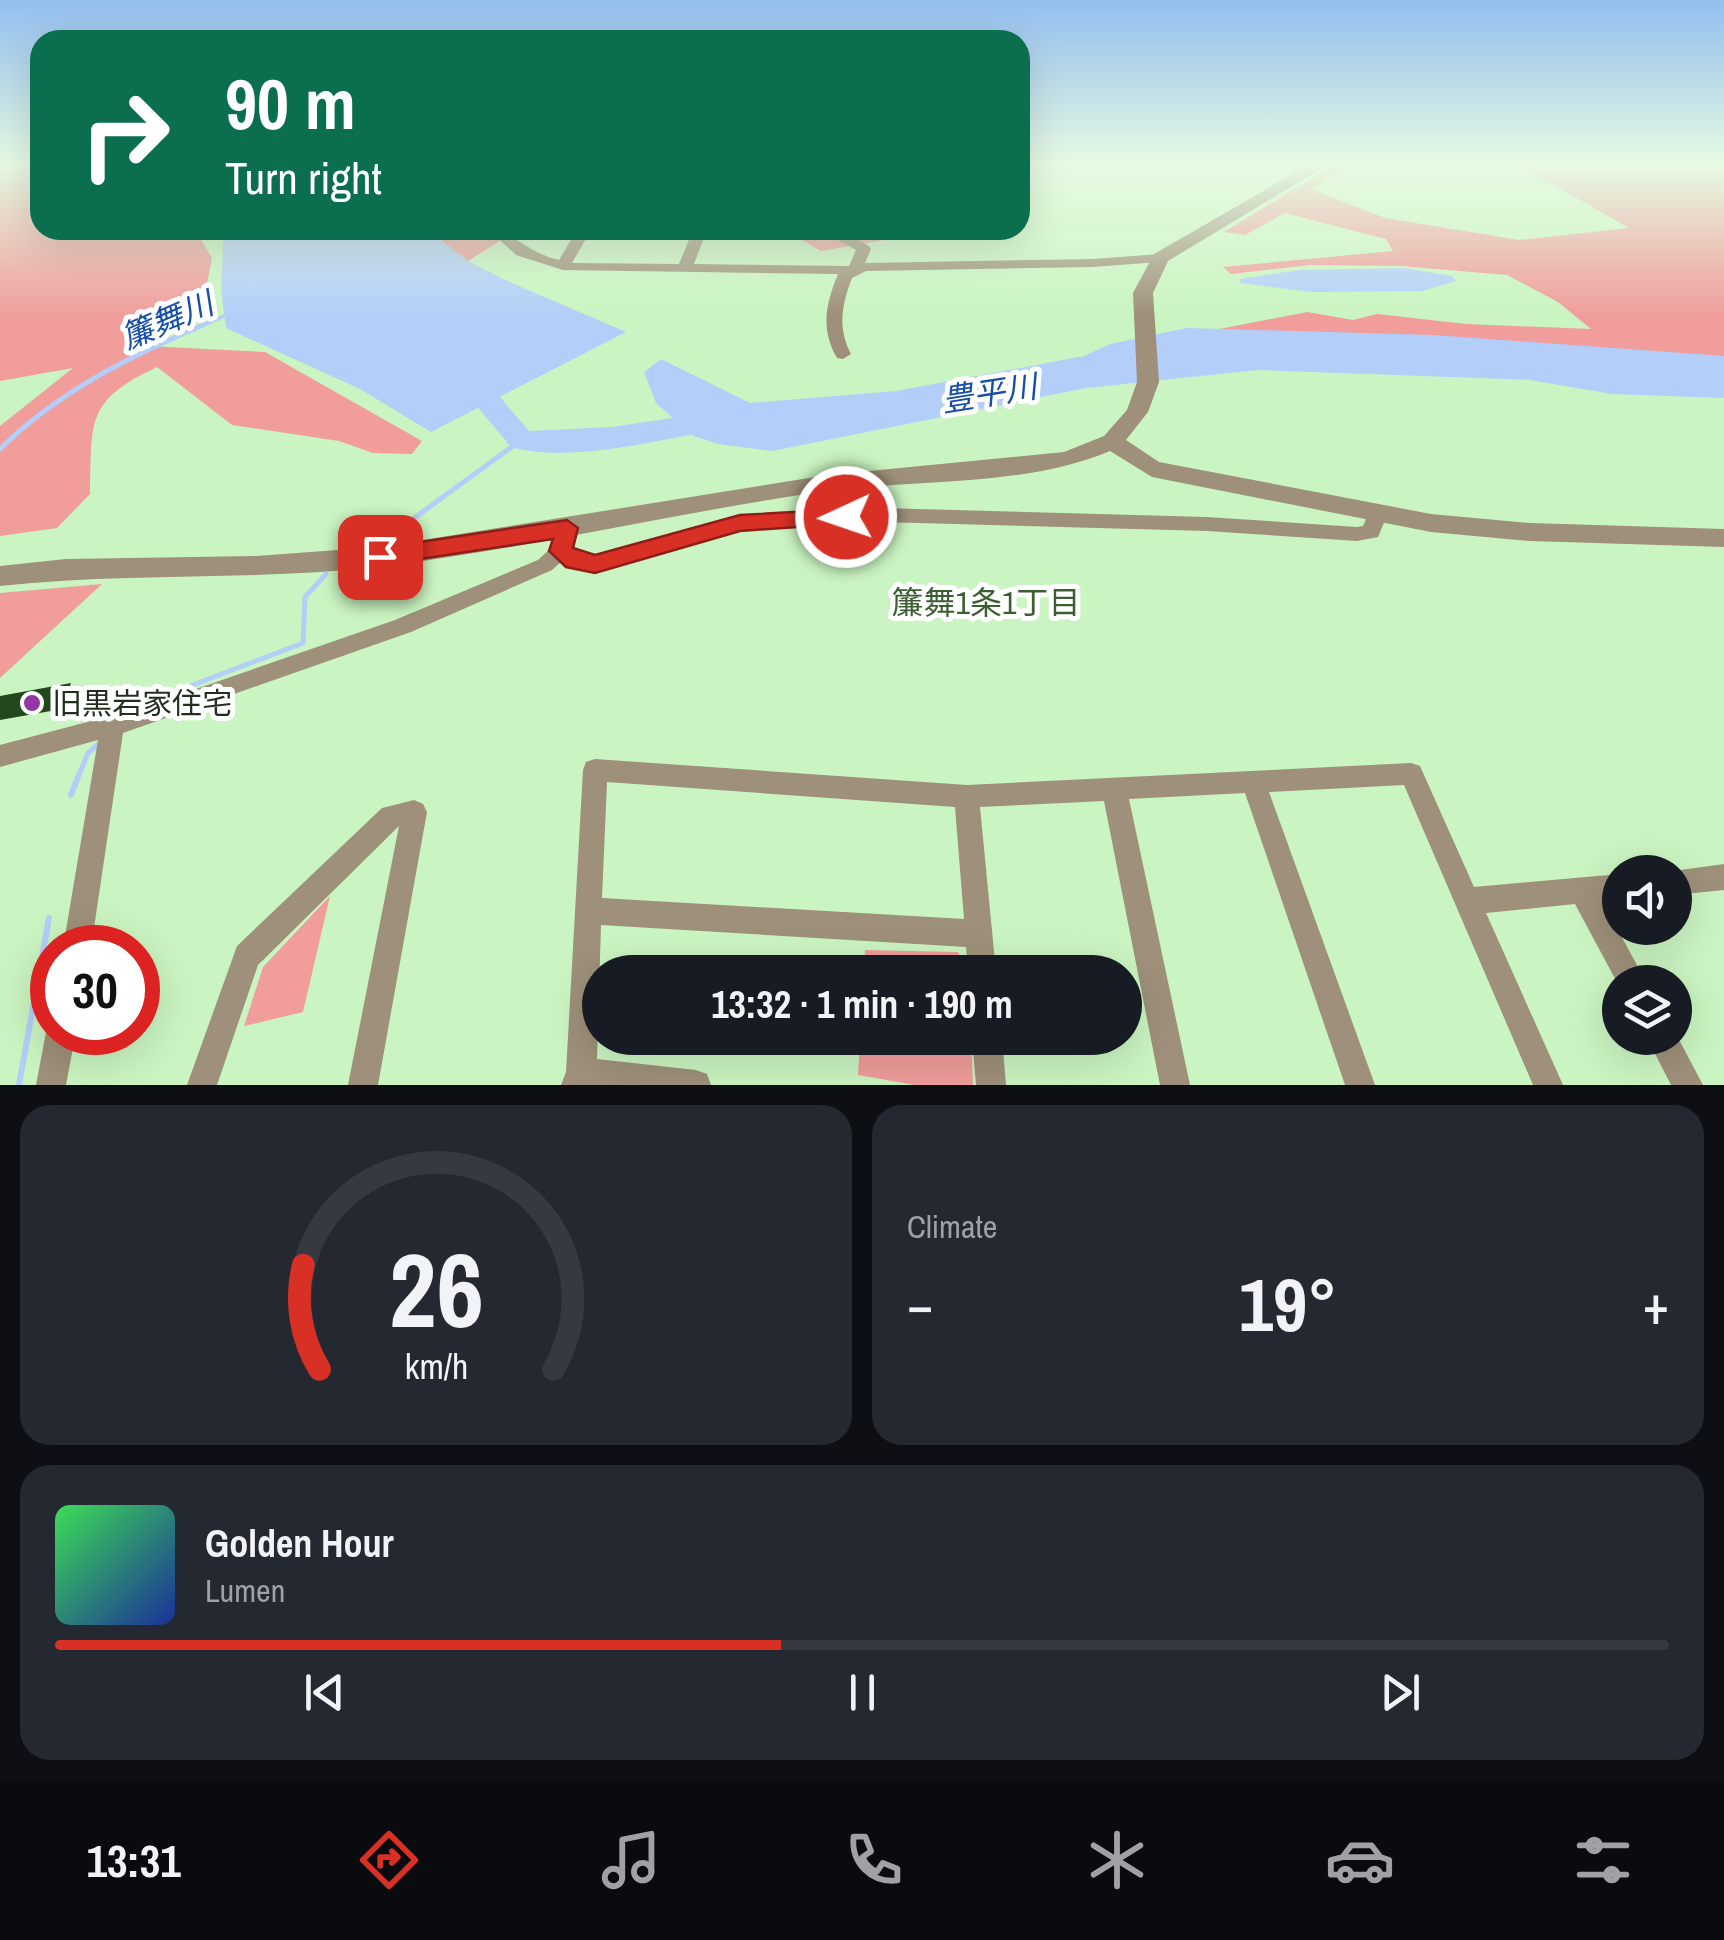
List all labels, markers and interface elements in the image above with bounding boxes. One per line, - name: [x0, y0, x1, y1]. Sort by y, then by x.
- text: 90 m: [225, 57, 356, 151]
- icon: right: [60, 70, 190, 200]
- text: Turn right: [225, 147, 382, 208]
- water label: 簾舞川: [114, 280, 222, 359]
- water label: 豊平川: [938, 364, 1043, 422]
- position arrow: [794, 465, 898, 569]
- pin: [338, 515, 423, 600]
- icon: arrive: [353, 530, 408, 585]
- district label: 簾舞1条1丁目: [891, 581, 1081, 624]
- place label: 旧黒岩家住宅: [52, 683, 232, 723]
- marker: 旧黒岩家住宅: [21, 692, 43, 714]
- map controls: [1602, 855, 1692, 1055]
- button: sound: [1602, 855, 1692, 945]
- speed limit sign: 30: [30, 925, 160, 1055]
- button: layers: [1602, 965, 1692, 1055]
- text: 13:32 · 1 min · 190 m: [711, 979, 1013, 1030]
- text: Climate: [907, 1205, 997, 1248]
- text: 26: [389, 1219, 483, 1359]
- text: 19°: [1239, 1253, 1337, 1354]
- text: −: [907, 1267, 933, 1341]
- text: +: [1643, 1267, 1669, 1341]
- text: km/h: [404, 1342, 468, 1390]
- text: Golden Hour: [205, 1518, 394, 1569]
- text: Lumen: [205, 1569, 285, 1612]
- icon: previous: [297, 1665, 352, 1720]
- icon: pause: [835, 1665, 890, 1720]
- icon: next: [1373, 1665, 1428, 1720]
- icon: directions: [354, 1825, 424, 1895]
- icon: music: [596, 1825, 666, 1895]
- icon: phone: [839, 1825, 909, 1895]
- icon: climate: [1082, 1825, 1152, 1895]
- icon: car: [1325, 1825, 1395, 1895]
- icon: filters: [1568, 1825, 1638, 1895]
- text: 13:31: [86, 1830, 181, 1891]

